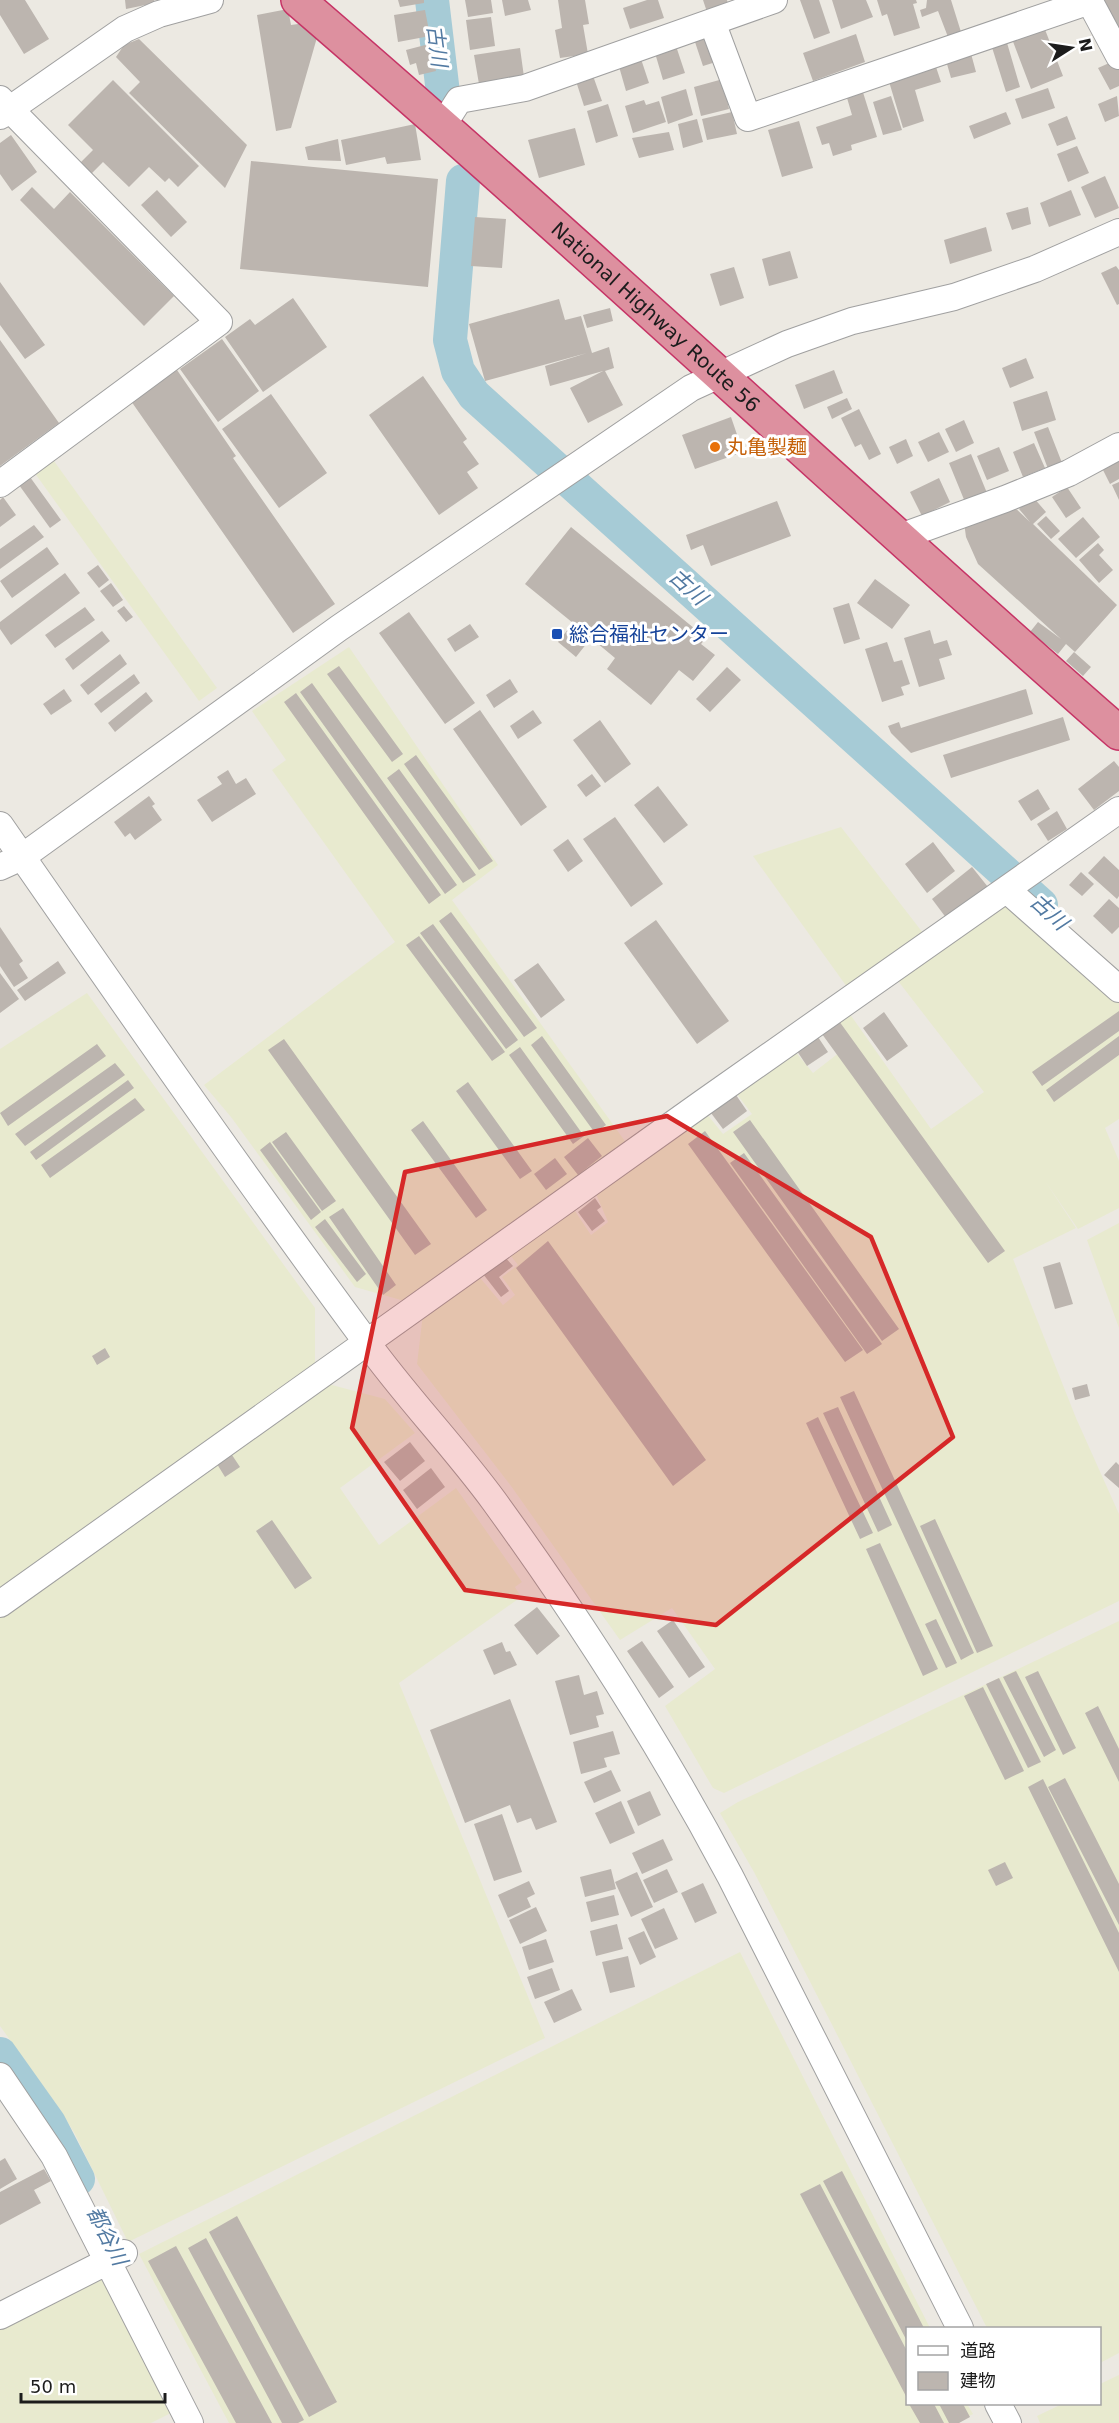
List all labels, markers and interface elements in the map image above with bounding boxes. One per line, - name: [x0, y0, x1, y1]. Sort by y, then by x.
- north arrow: [1041, 18, 1101, 78]
- water label: 古川: [423, 24, 452, 70]
- text: N: [1074, 36, 1096, 54]
- street label: National Highway Route 56: [546, 217, 765, 417]
- place label: 丸亀製麺: [727, 435, 807, 459]
- marker: 丸亀製麺: [708, 440, 722, 454]
- water label: 古川: [664, 564, 713, 611]
- place label: 総合福祉センター: [569, 622, 729, 646]
- marker: 総合福祉センター: [550, 627, 564, 641]
- water label: 古川: [1025, 889, 1074, 936]
- water label: 都谷川: [82, 2202, 133, 2271]
- legend: [906, 2327, 1101, 2405]
- text: 道路: [960, 2340, 996, 2361]
- scale bar: [21, 2366, 165, 2404]
- text: 建物: [960, 2370, 996, 2391]
- text: 50 m: [30, 2376, 76, 2397]

